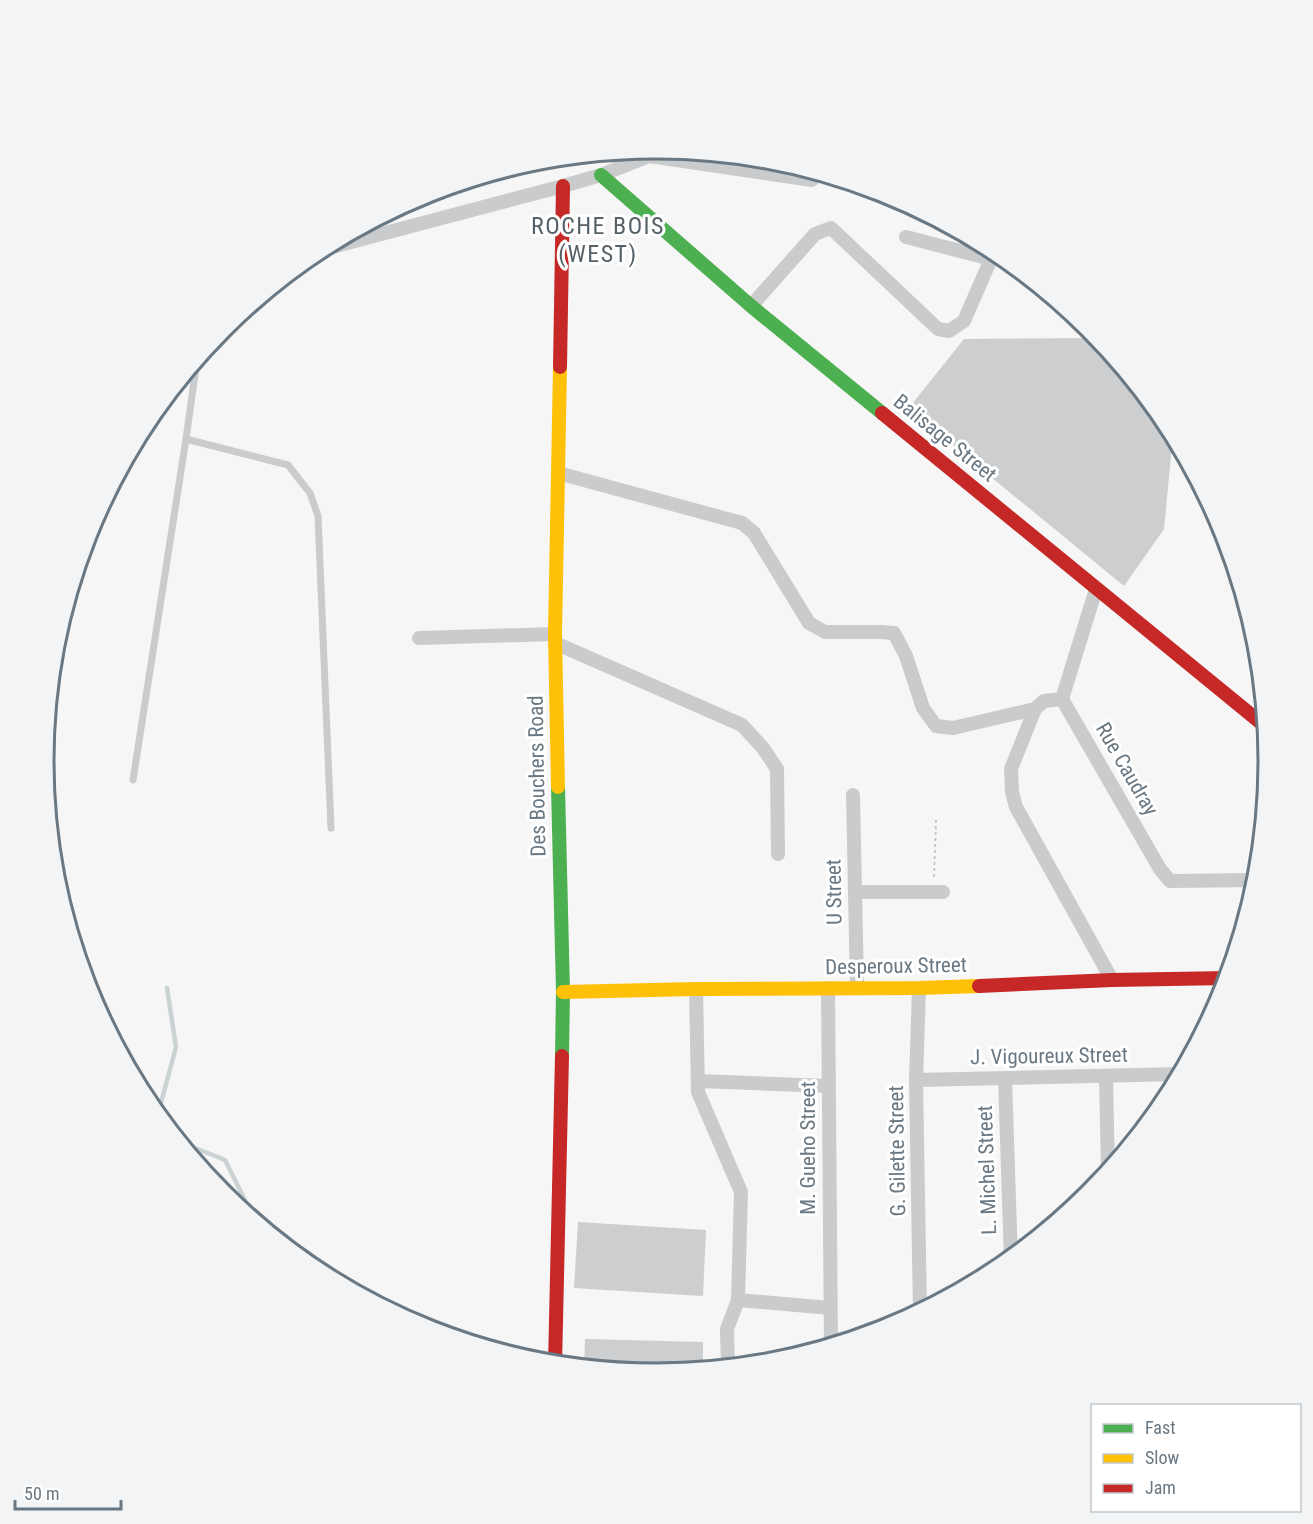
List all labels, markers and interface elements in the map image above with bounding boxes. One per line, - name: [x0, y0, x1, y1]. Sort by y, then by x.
- district label: ROCHE BOIS (WEST): [531, 212, 665, 268]
- street label: Balisage Street: [889, 389, 1001, 487]
- street label: Des Bouchers Road: [524, 695, 550, 857]
- street label: Rue Caudray: [1091, 718, 1163, 820]
- street label: U Street: [821, 859, 847, 925]
- street label: Desperoux Street: [825, 953, 967, 979]
- street label: J. Vigoureux Street: [970, 1043, 1128, 1069]
- street label: M. Gueho Street: [796, 1081, 820, 1215]
- street label: G. Gilette Street: [884, 1085, 910, 1217]
- street label: L. Michel Street: [973, 1105, 1001, 1235]
- legend: [1091, 1404, 1301, 1512]
- text: Fast: [1145, 1417, 1176, 1438]
- text: Slow: [1145, 1447, 1180, 1468]
- scale bar: [15, 1473, 122, 1511]
- text: Jam: [1145, 1477, 1176, 1498]
- text: 50 m: [24, 1483, 59, 1504]

